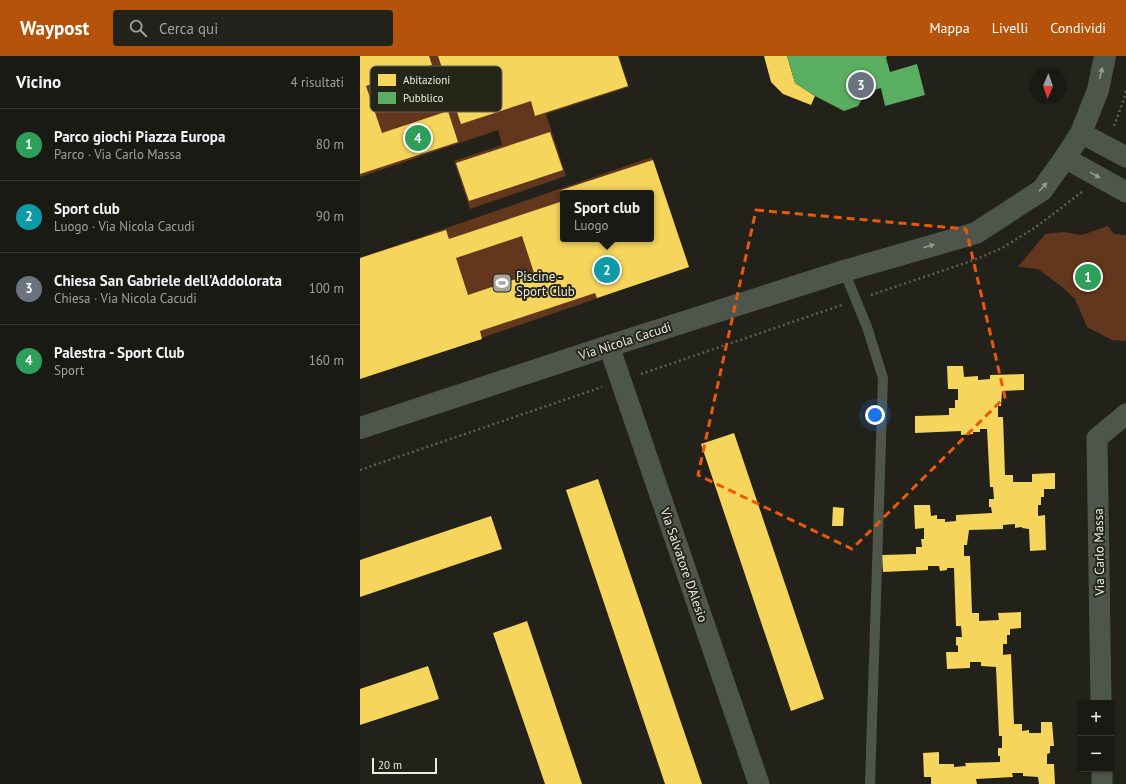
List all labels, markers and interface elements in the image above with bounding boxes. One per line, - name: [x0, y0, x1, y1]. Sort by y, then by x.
- search box: [113, 10, 393, 46]
- text: Waypost: [20, 16, 89, 40]
- icon: search: [127, 17, 149, 39]
- text: Cerca qui: [159, 19, 218, 38]
- text: Mappa: [930, 19, 970, 37]
- text: Livelli: [992, 19, 1028, 37]
- text: Condividi: [1050, 19, 1106, 37]
- legend: [370, 66, 502, 112]
- one-way arrow: [1099, 67, 1105, 79]
- north arrow: [1030, 68, 1066, 104]
- pin: 3: [848, 70, 874, 100]
- text: Vicino: [16, 71, 61, 93]
- text: Abitazioni: [403, 73, 450, 87]
- text: 4 risultati: [291, 74, 344, 91]
- text: Pubblico: [403, 91, 443, 105]
- pin: 4: [405, 123, 431, 153]
- text: Parco giochi Piazza Europa: [54, 127, 225, 146]
- text: 1: [25, 136, 33, 153]
- text: 80 m: [316, 136, 344, 153]
- text: Parco · Via Carlo Massa: [54, 146, 181, 163]
- one-way arrow: [1090, 172, 1101, 179]
- one-way arrow: [1038, 182, 1048, 192]
- popup: [560, 190, 654, 242]
- text: Sport club: [574, 198, 640, 217]
- text: Sport club: [54, 199, 120, 218]
- text: 2: [25, 208, 33, 225]
- text: 90 m: [316, 208, 344, 225]
- text: Luogo: [574, 217, 608, 234]
- text: Luogo · Via Nicola Cacudi: [54, 218, 195, 235]
- one-way arrow: [923, 243, 935, 249]
- pin: 2: [594, 255, 620, 285]
- pin: 1: [1075, 262, 1101, 292]
- place label: Piscine - Sport Club: [516, 268, 575, 300]
- text: Chiesa San Gabriele dell'Addolorata: [54, 271, 282, 290]
- sports icon: Piscine - Sport Club: [491, 272, 513, 294]
- text: 3: [25, 280, 33, 297]
- text: 100 m: [309, 280, 344, 297]
- text: Chiesa · Via Nicola Cacudi: [54, 290, 197, 307]
- street label: Via Nicola Cacudi: [576, 318, 673, 364]
- text: Palestra - Sport Club: [54, 343, 185, 362]
- text: 4: [25, 352, 33, 369]
- text: 160 m: [309, 352, 344, 369]
- text: Sport: [54, 362, 84, 379]
- your location: [865, 405, 885, 425]
- street label: Via Salvatore D'Alesio: [656, 505, 712, 624]
- street label: Via Carlo Massa: [1090, 508, 1108, 597]
- map controls: [1078, 700, 1114, 772]
- button: +: [1078, 700, 1114, 736]
- button: −: [1078, 736, 1114, 772]
- scale bar: [372, 756, 437, 775]
- text: 20 m: [378, 758, 402, 772]

